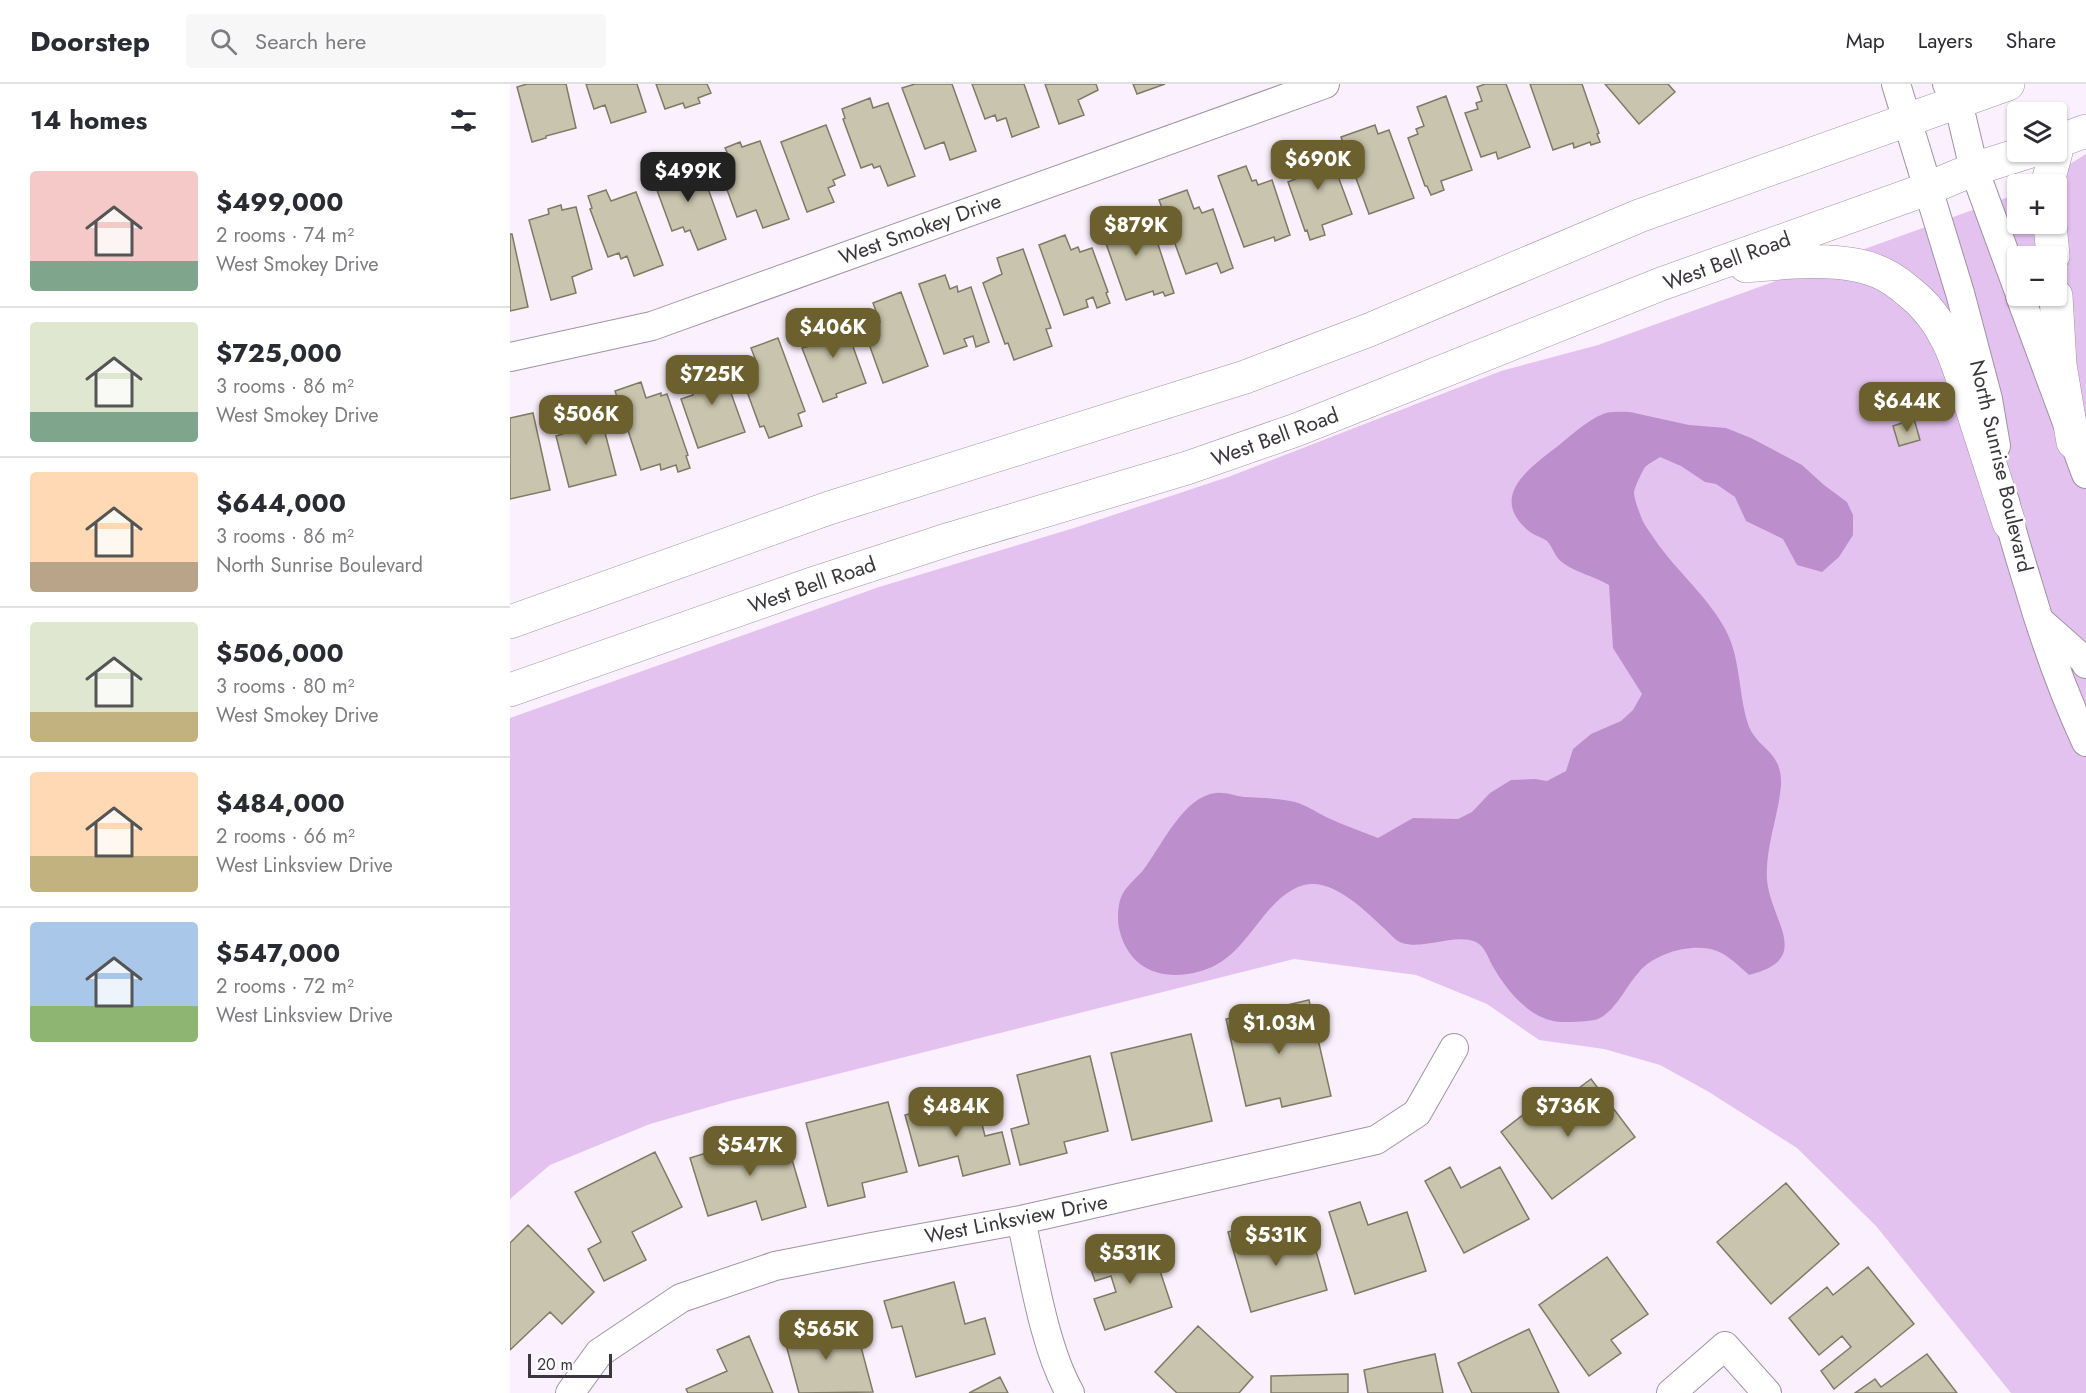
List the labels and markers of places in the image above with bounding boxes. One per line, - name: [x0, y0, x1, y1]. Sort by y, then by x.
- pin: $690K: [1276, 140, 1360, 191]
- pin: $499K: [646, 152, 730, 203]
- pin: $879K: [1094, 206, 1178, 257]
- pin: $406K: [791, 308, 875, 359]
- pin: $725K: [670, 355, 754, 406]
- pin: $644K: [1865, 382, 1949, 433]
- pin: $506K: [544, 395, 628, 446]
- pin: $1.03M: [1230, 1004, 1328, 1055]
- pin: $484K: [914, 1087, 998, 1138]
- pin: $736K: [1526, 1087, 1610, 1138]
- pin: $547K: [708, 1126, 792, 1177]
- pin: $531K: [1234, 1216, 1318, 1267]
- pin: $531K: [1088, 1234, 1172, 1285]
- pin: $565K: [784, 1310, 868, 1361]

